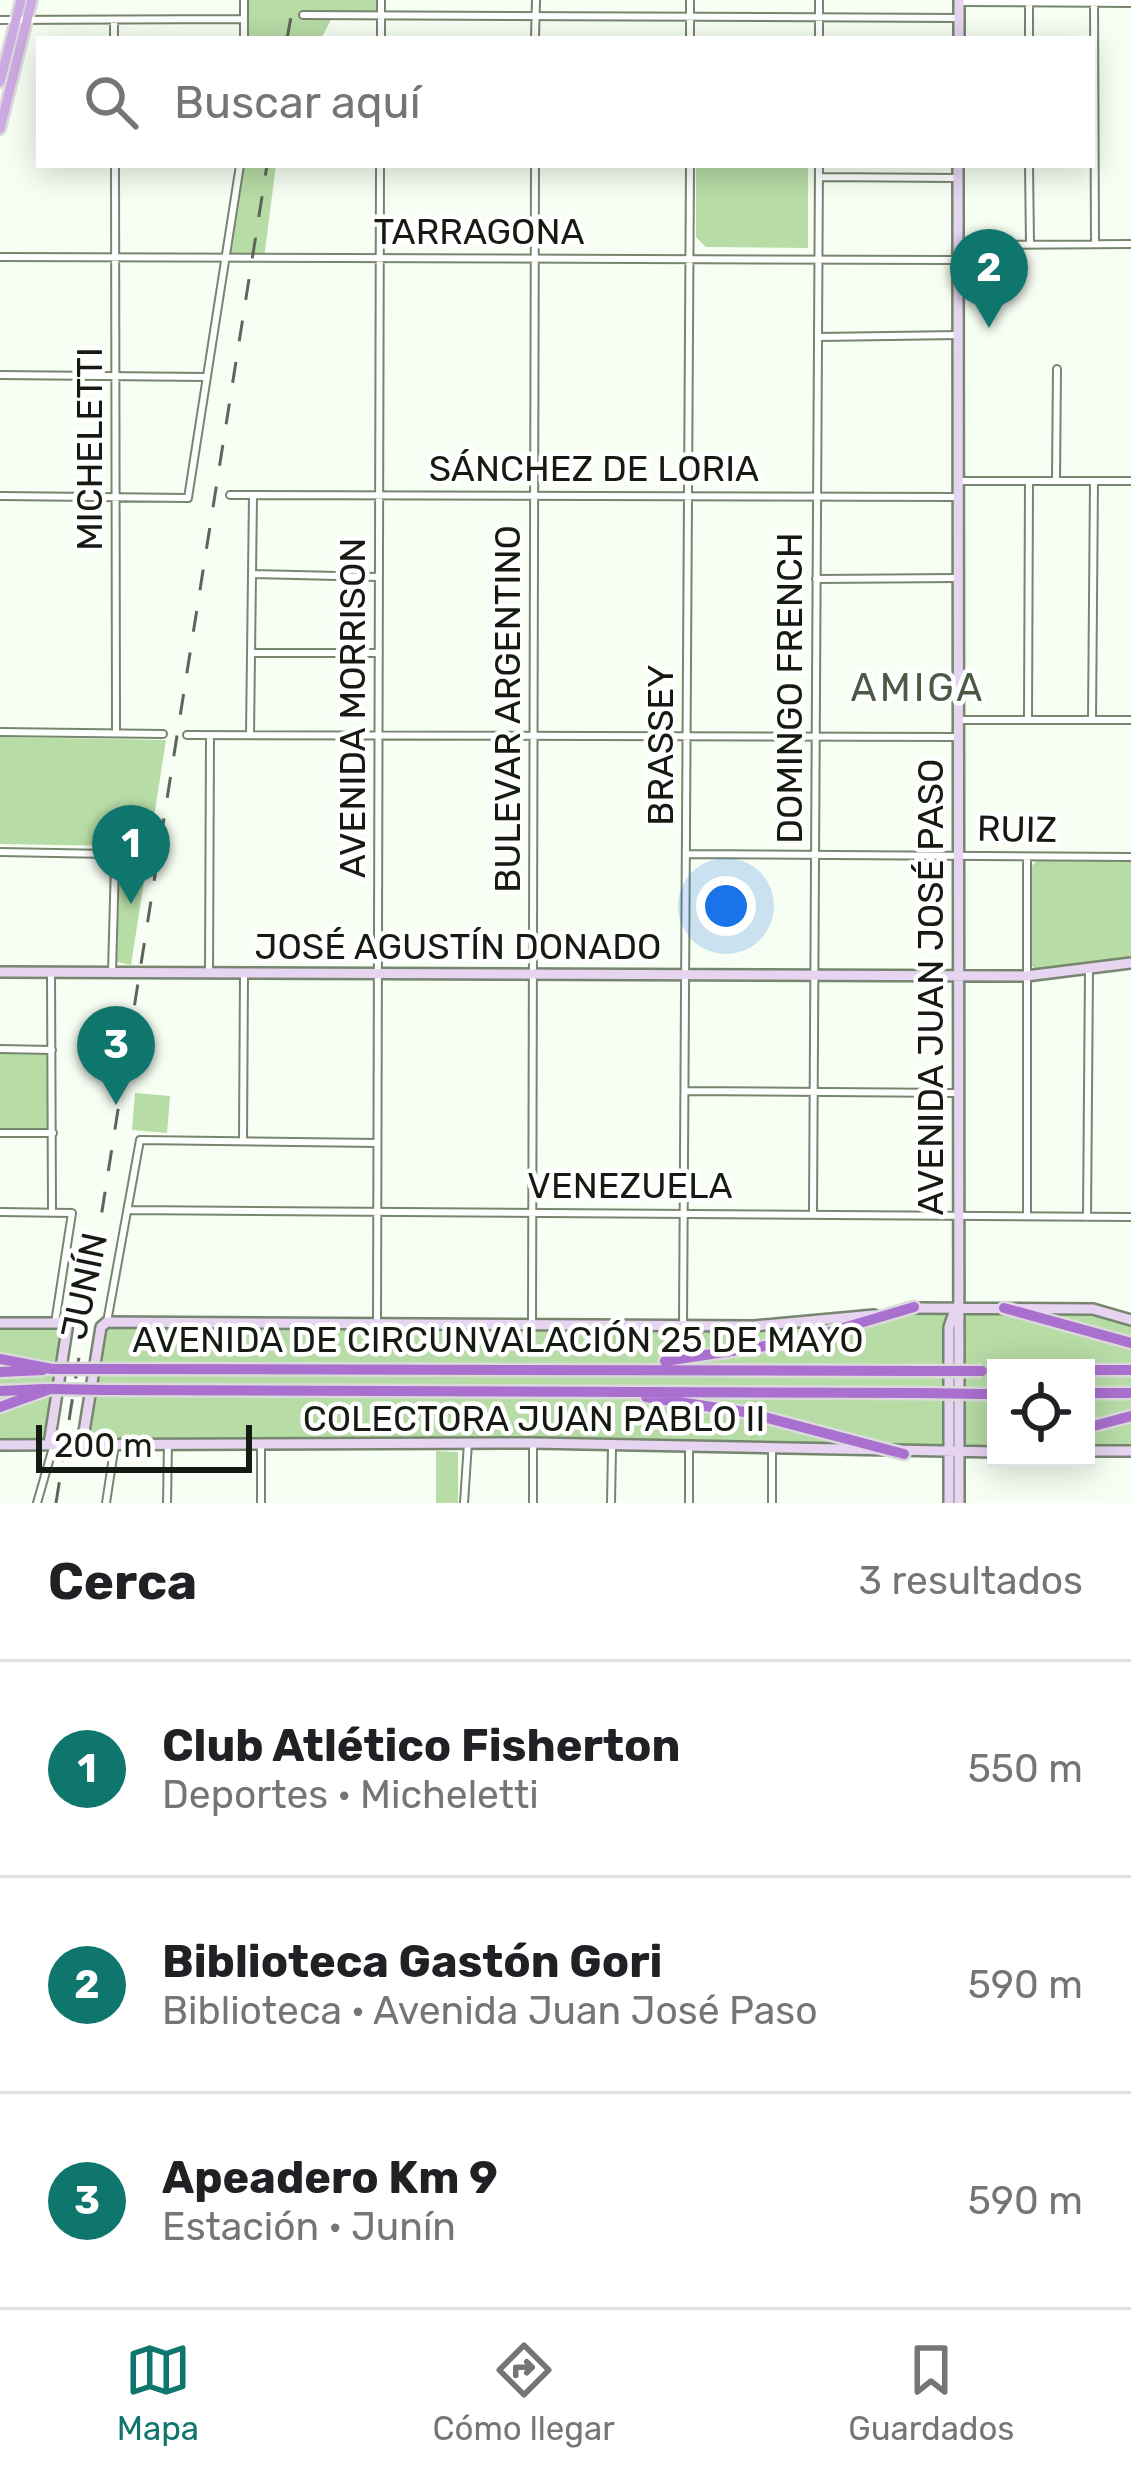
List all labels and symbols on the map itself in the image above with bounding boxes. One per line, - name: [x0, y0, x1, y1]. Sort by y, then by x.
- street label: TARRAGONA: [373, 210, 585, 253]
- pin: 2: [950, 229, 1028, 328]
- street label: MICHELETTI: [68, 347, 111, 551]
- street label: SÁNCHEZ DE LORIA: [429, 447, 759, 490]
- street label: BULEVAR ARGENTINO: [486, 525, 529, 893]
- street label: DOMINGO FRENCH: [768, 532, 811, 844]
- street label: AVENIDA MORRISON: [331, 538, 374, 878]
- street label: BRASSEY: [639, 664, 682, 826]
- district label: AMIGA: [851, 665, 985, 711]
- street label: AVENIDA JUAN JOSÉ PASO: [909, 759, 952, 1215]
- pin: 1: [92, 805, 170, 904]
- street label: RUIZ: [977, 807, 1057, 851]
- your location: [696, 876, 756, 936]
- street label: JOSÉ AGUSTÍN DONADO: [255, 925, 661, 968]
- pin: 3: [77, 1006, 155, 1105]
- street label: VENEZUELA: [527, 1164, 733, 1207]
- street label: JUNÍN: [52, 1229, 116, 1343]
- street label: AVENIDA DE CIRCUNVALACIÓN 25 DE MAYO: [132, 1318, 864, 1361]
- street label: COLECTORA JUAN PABLO II: [303, 1397, 765, 1440]
- scale bar: [36, 1419, 252, 1472]

